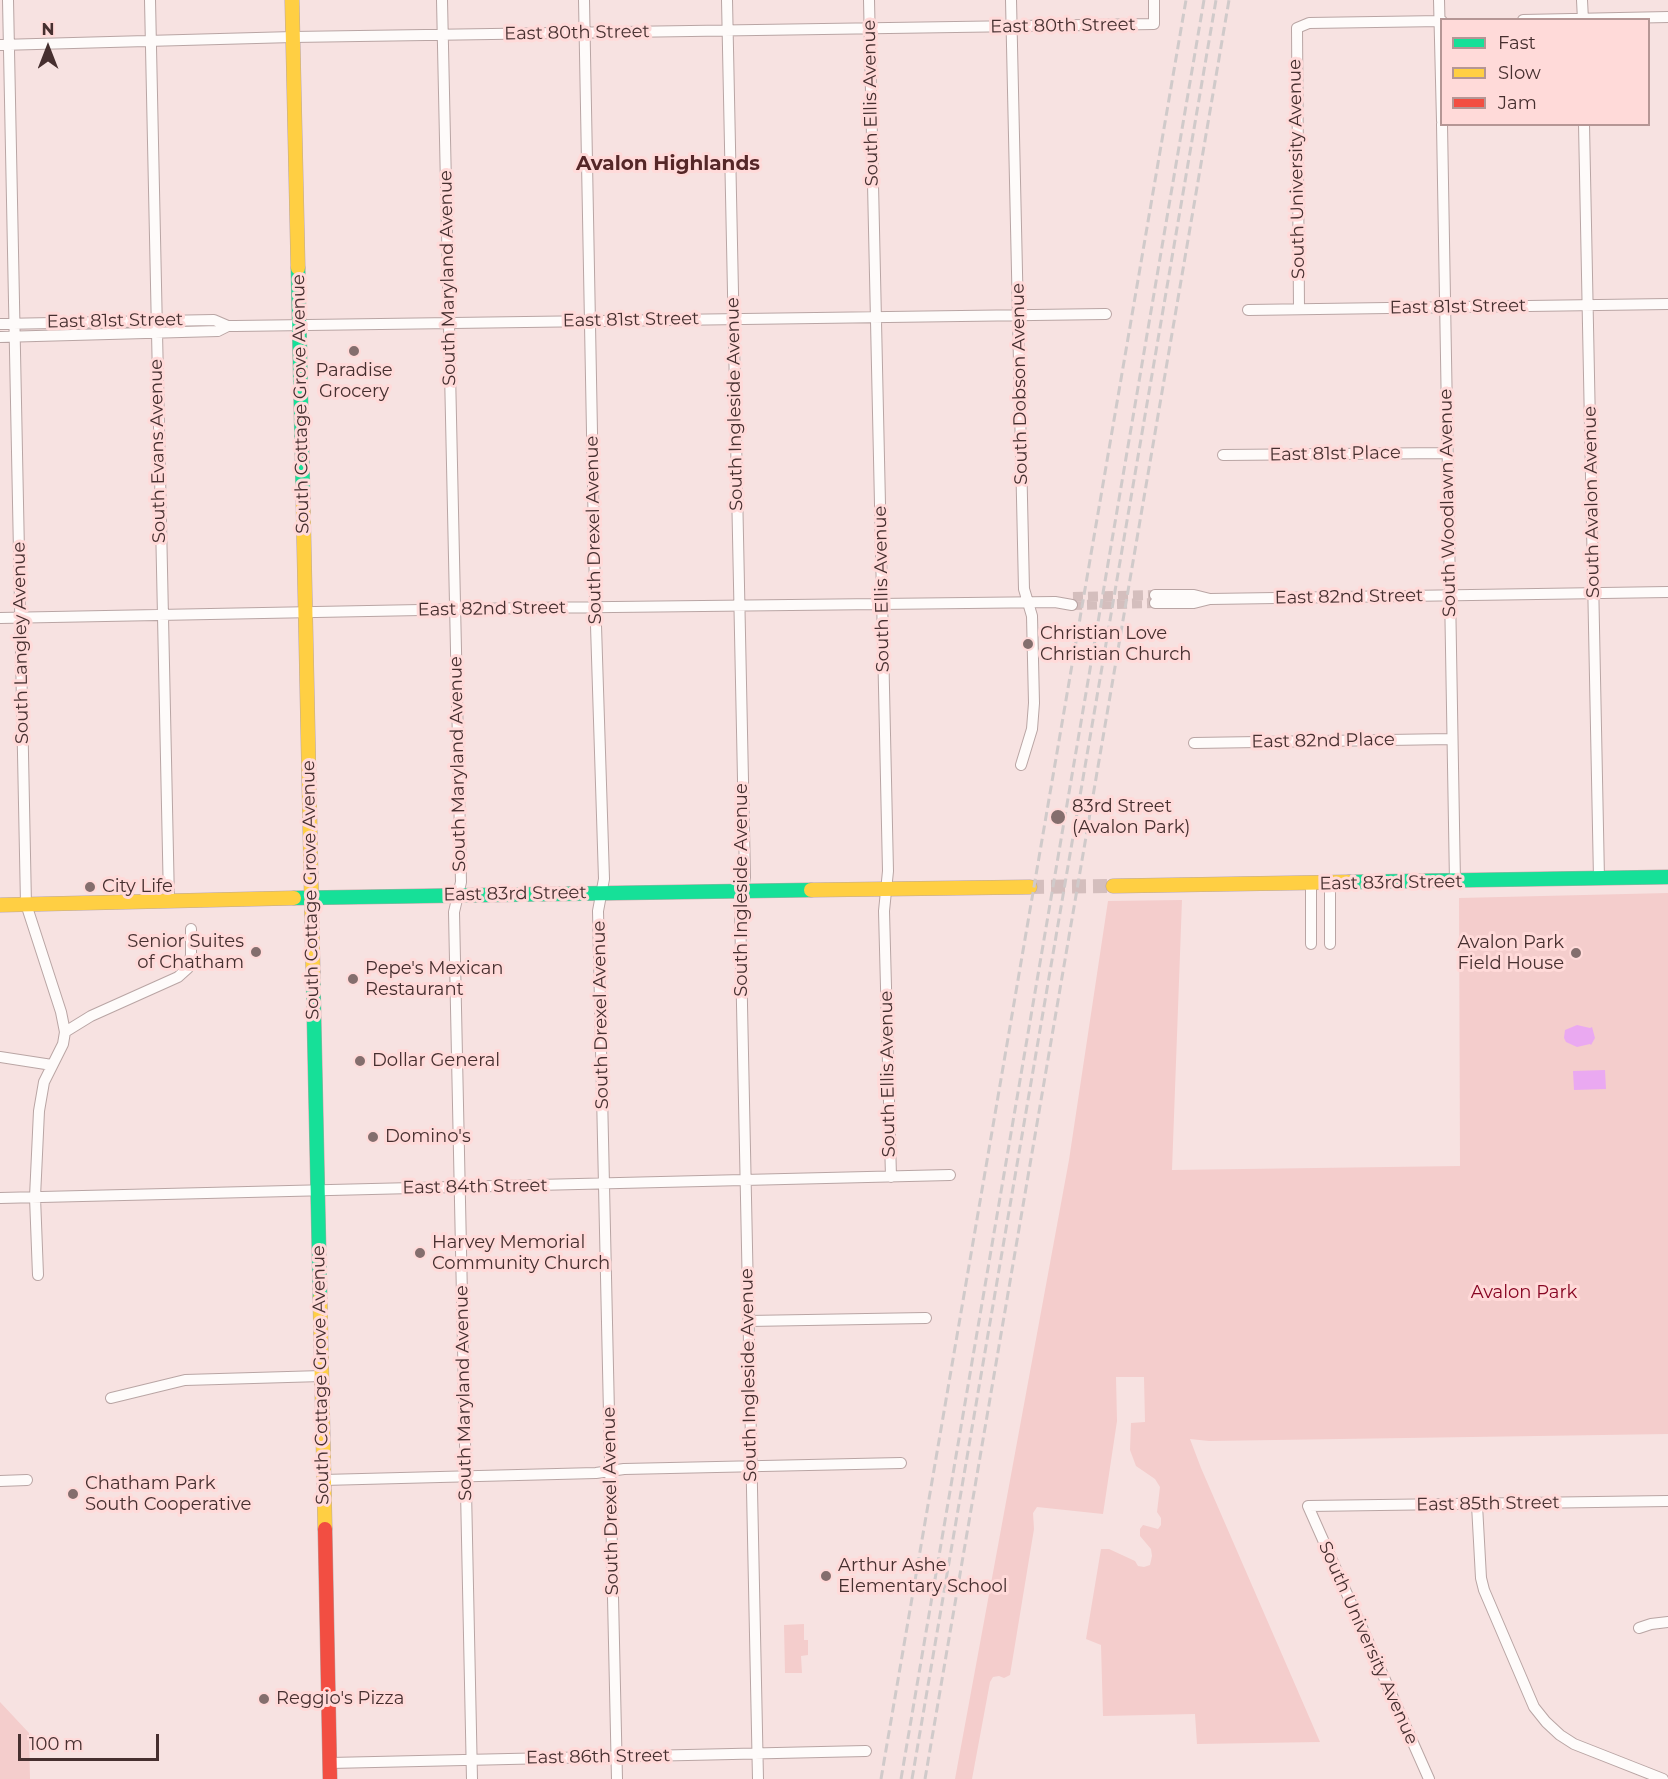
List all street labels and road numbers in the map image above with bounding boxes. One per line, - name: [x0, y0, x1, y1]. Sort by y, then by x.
- street label: East 80th Street: [990, 14, 1136, 38]
- street label: South Ellis Avenue: [859, 20, 883, 186]
- street label: East 80th Street: [504, 21, 650, 45]
- street label: South University Avenue: [1284, 59, 1310, 279]
- street label: South Maryland Avenue: [435, 170, 461, 386]
- street label: South Cottage Grove Avenue: [288, 274, 314, 534]
- street label: South Dobson Avenue: [1007, 283, 1033, 485]
- street label: East 81st Street: [1390, 295, 1526, 319]
- street label: South Ingleside Avenue: [722, 297, 748, 511]
- street label: East 81st Street: [563, 308, 699, 332]
- street label: East 81st Street: [47, 309, 183, 333]
- street label: South Evans Avenue: [146, 359, 170, 543]
- street label: South Woodlawn Avenue: [1435, 389, 1461, 617]
- street label: South Avalon Avenue: [1580, 406, 1604, 598]
- street label: South Drexel Avenue: [582, 435, 606, 625]
- street label: East 81st Place: [1269, 442, 1401, 466]
- street label: South Ellis Avenue: [870, 506, 894, 672]
- street label: South Langley Avenue: [8, 542, 34, 744]
- street label: East 82nd Street: [1275, 585, 1423, 609]
- street label: East 82nd Street: [418, 597, 566, 621]
- street label: South Maryland Avenue: [445, 656, 471, 872]
- street label: East 82nd Place: [1251, 729, 1395, 753]
- street label: South Cottage Grove Avenue: [298, 760, 324, 1020]
- street label: South Ingleside Avenue: [731, 783, 753, 997]
- street label: East 83rd Street: [1319, 871, 1463, 895]
- street label: East 83rd Street: [443, 882, 587, 906]
- street label: South Drexel Avenue: [589, 920, 613, 1110]
- street label: South Ellis Avenue: [876, 991, 900, 1157]
- street label: East 84th Street: [402, 1175, 548, 1199]
- street label: South Cottage Grove Avenue: [308, 1245, 334, 1505]
- street label: South Ingleside Avenue: [736, 1268, 762, 1482]
- street label: South Maryland Avenue: [451, 1285, 477, 1501]
- street label: South Drexel Avenue: [599, 1406, 623, 1596]
- street label: East 85th Street: [1416, 1492, 1560, 1516]
- street label: South University Avenue: [1313, 1538, 1423, 1748]
- street label: East 86th Street: [526, 1745, 670, 1769]

